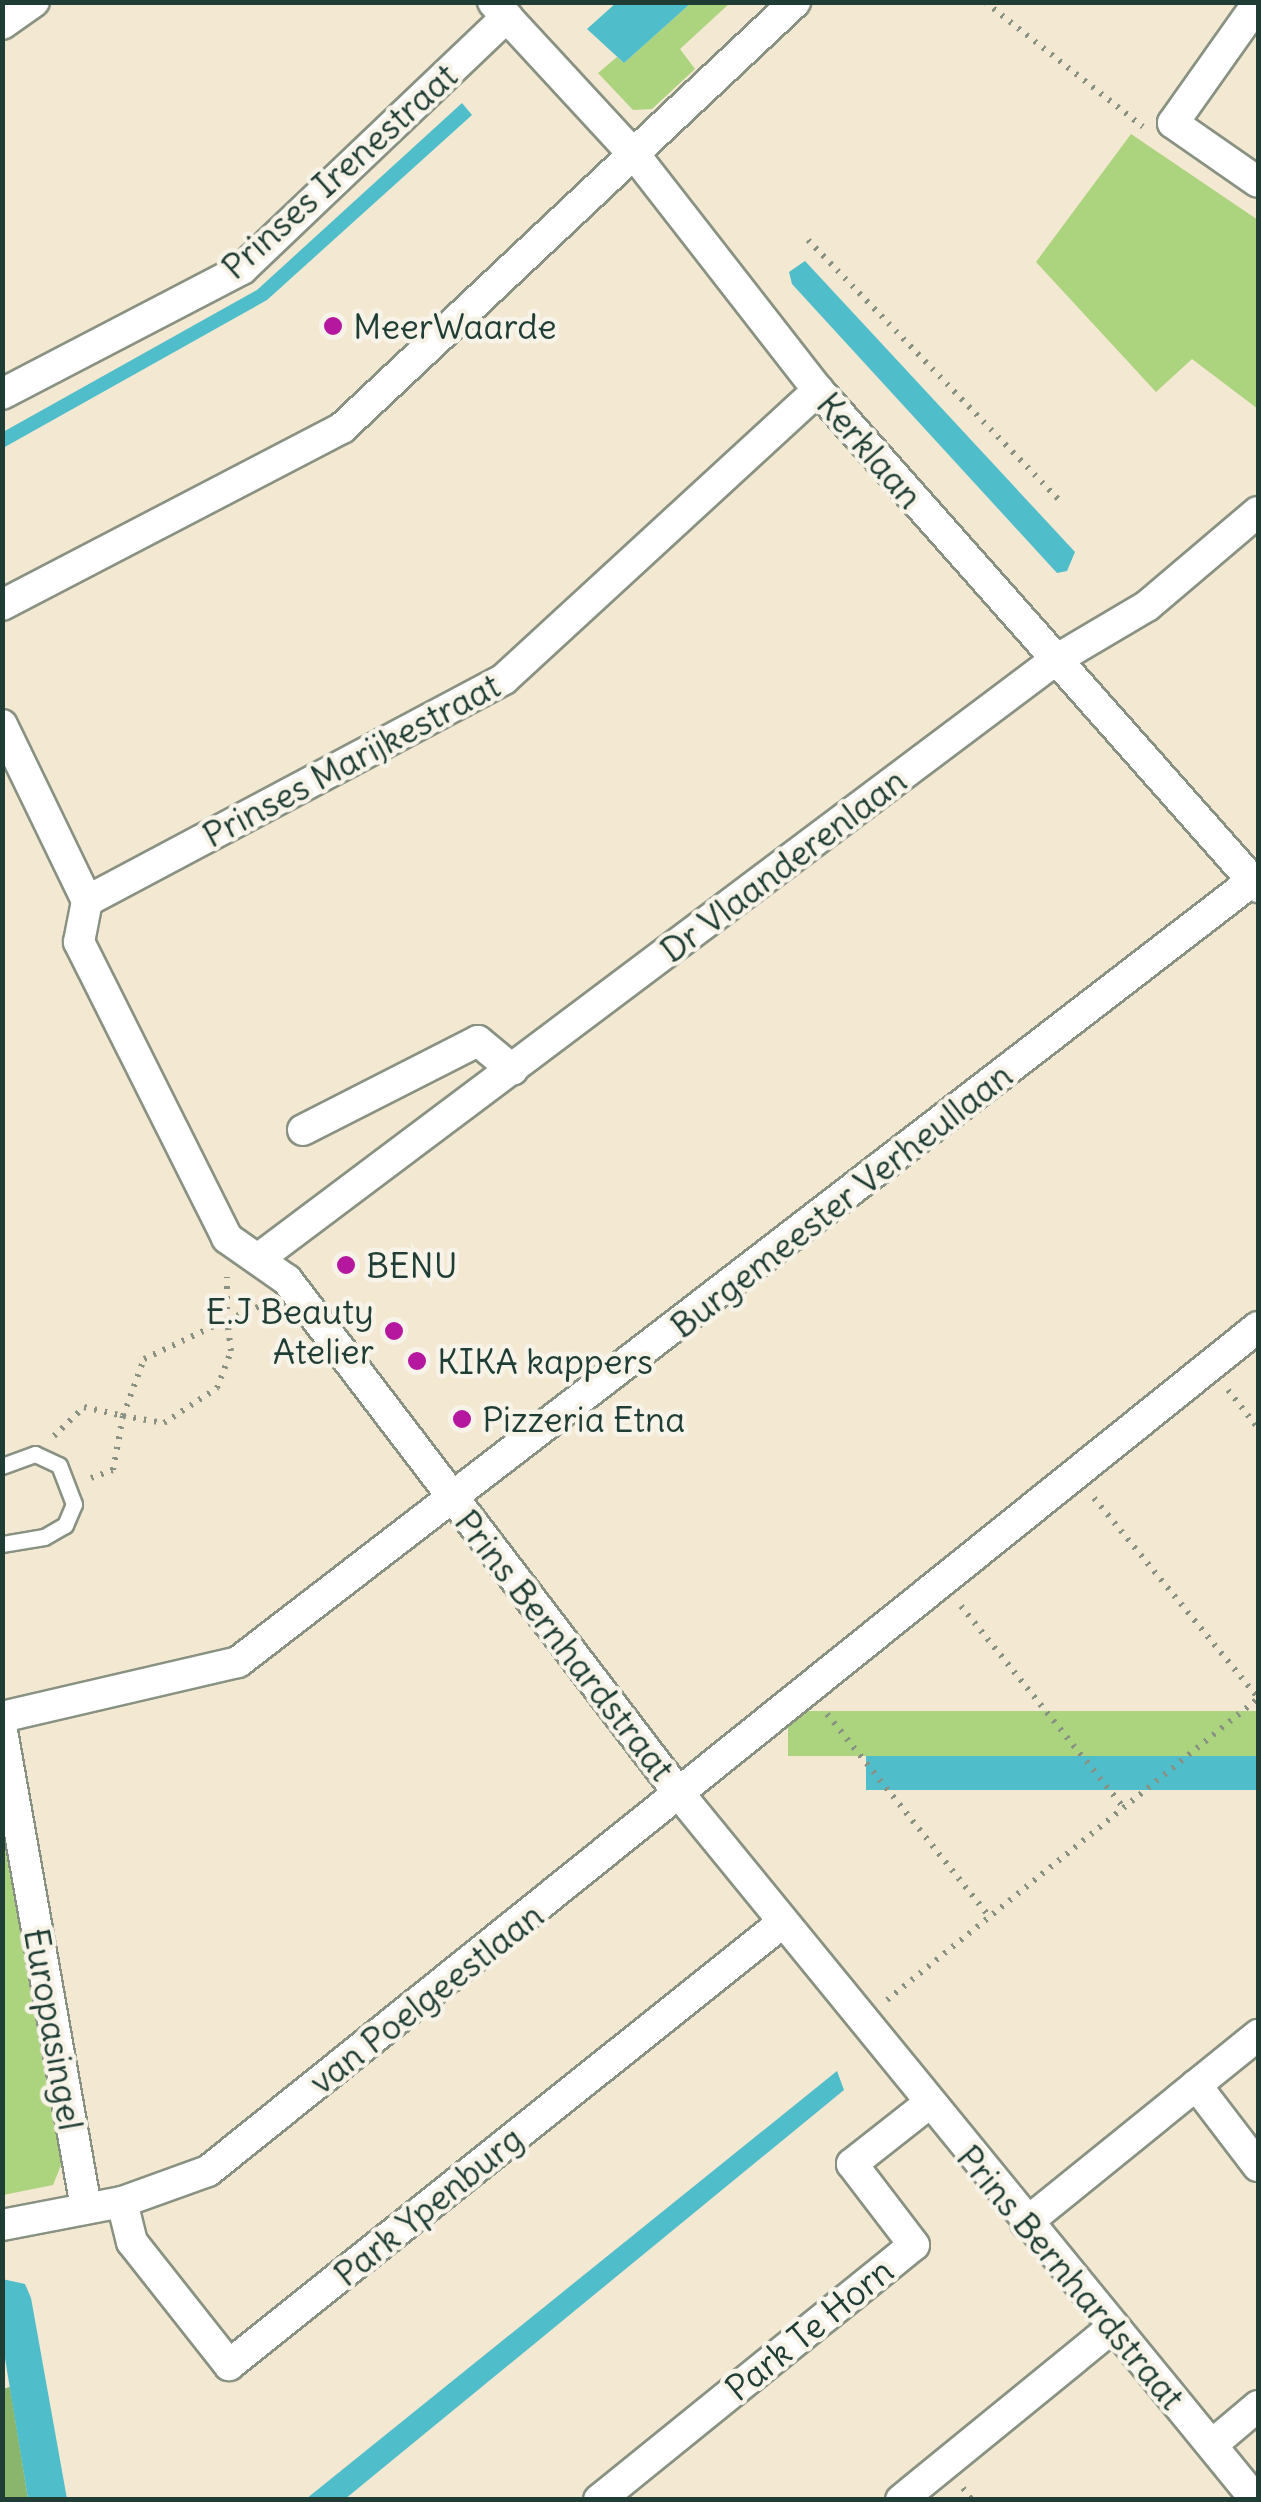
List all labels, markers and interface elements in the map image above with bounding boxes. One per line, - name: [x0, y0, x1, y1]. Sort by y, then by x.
- street label: Prinses Irenestraat: [213, 54, 465, 288]
- place label: MeerWaarde: [353, 305, 557, 347]
- marker: MeerWaarde: [322, 315, 344, 337]
- street label: Kerklaan: [808, 384, 932, 516]
- street label: Prinses Marijkestraat: [195, 664, 507, 856]
- street label: Dr Vlaanderenlaan: [652, 759, 914, 971]
- street label: Burgemeester Verheullaan: [662, 1054, 1020, 1346]
- place label: BENU: [366, 1244, 458, 1286]
- marker: BENU: [335, 1254, 357, 1276]
- place label: E.J Beauty Atelier: [206, 1290, 374, 1372]
- marker: E.J Beauty Atelier: [383, 1320, 405, 1342]
- place label: KIKA kappers: [437, 1340, 653, 1382]
- marker: KIKA kappers: [406, 1350, 428, 1372]
- place label: Pizzeria Etna: [482, 1398, 685, 1440]
- marker: Pizzeria Etna: [451, 1408, 473, 1430]
- street label: Prins Bernhardstraat: [446, 1501, 684, 1789]
- street label: van Poelgeestlaan: [301, 1894, 551, 2102]
- street label: Europasingel: [16, 1925, 92, 2133]
- street label: Park Ypenburg: [325, 2117, 531, 2295]
- street label: Prins Bernhardstraat: [948, 2136, 1194, 2418]
- street label: Park Te Horn: [717, 2249, 901, 2409]

